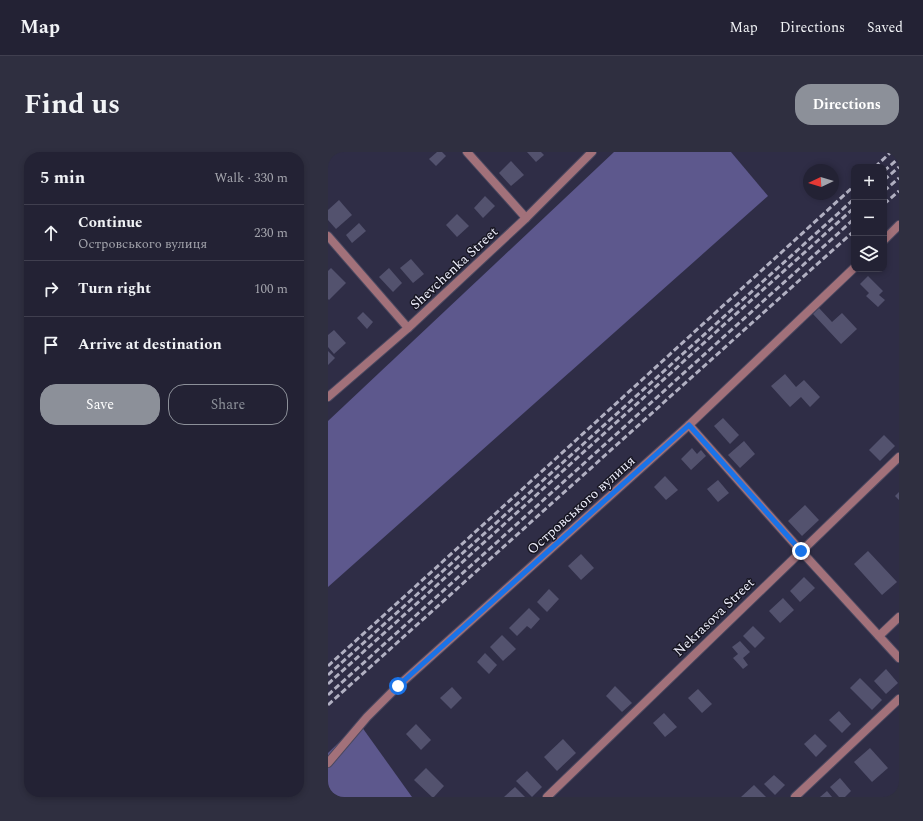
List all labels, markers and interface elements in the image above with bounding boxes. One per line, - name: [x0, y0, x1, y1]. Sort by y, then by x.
- text: Map: [20, 13, 60, 42]
- text: Map: [730, 17, 758, 38]
- text: Directions: [780, 17, 845, 38]
- text: Saved: [867, 17, 903, 38]
- text: Find us: [24, 83, 120, 126]
- button: Directions: [795, 84, 899, 125]
- north arrow: [803, 164, 839, 200]
- map controls: [851, 164, 887, 272]
- button: +: [851, 164, 887, 200]
- text: 5 min: [40, 165, 85, 191]
- text: Walk · 330 m: [214, 168, 288, 188]
- button: −: [851, 200, 887, 236]
- text: Continue: [78, 211, 143, 234]
- icon: ahead: [40, 222, 62, 244]
- street label: Shevchenka Street: [405, 222, 503, 314]
- text: 230 m: [254, 223, 288, 243]
- text: Островського вулиця: [78, 234, 207, 254]
- button: layers: [851, 236, 887, 272]
- text: Turn right: [78, 277, 151, 300]
- icon: right: [40, 278, 62, 300]
- text: 100 m: [254, 279, 288, 299]
- text: Arrive at destination: [78, 333, 222, 356]
- icon: arrive: [40, 334, 62, 356]
- button: Save: [40, 384, 160, 425]
- button: Share: [168, 384, 288, 425]
- street label: Островського вулиця: [522, 451, 640, 559]
- route end: [792, 542, 810, 560]
- street label: Nekrasova Street: [669, 573, 759, 661]
- route start: [389, 677, 407, 695]

